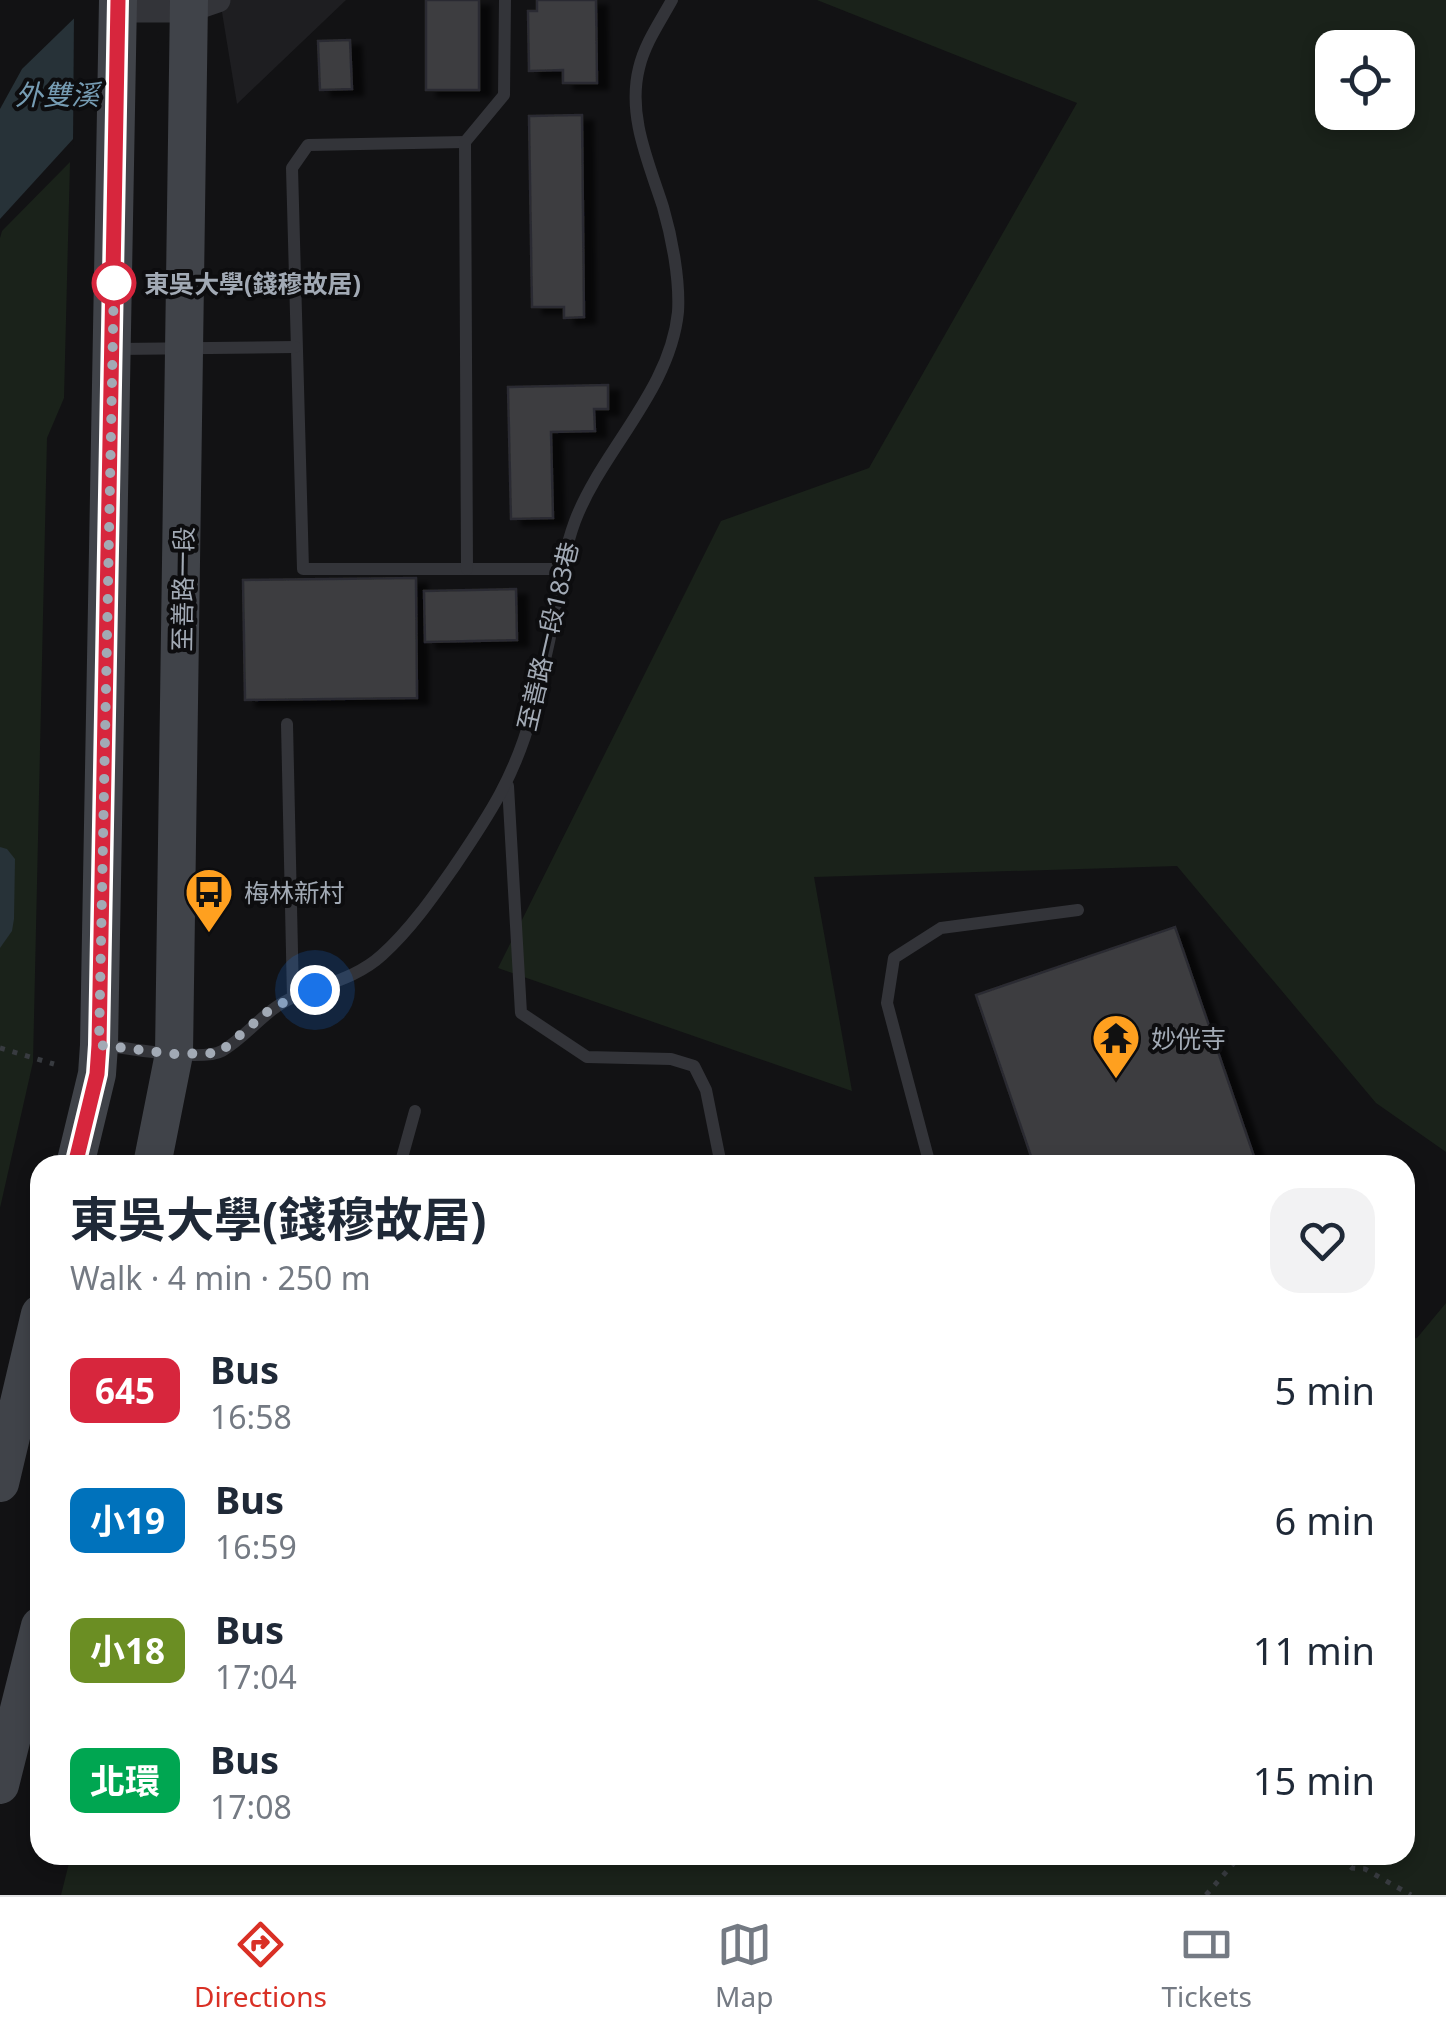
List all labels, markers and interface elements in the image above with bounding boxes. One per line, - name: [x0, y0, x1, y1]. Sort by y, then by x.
- map controls: [1315, 30, 1415, 130]
- button: locate: [1315, 30, 1415, 130]
- water label: 外雙溪: [15, 75, 103, 113]
- marker: 東吳大學(錢穆故居): [93, 262, 135, 304]
- place label: 東吳大學(錢穆故居): [144, 266, 361, 300]
- street label: 至善路一段: [164, 526, 200, 652]
- street label: 至善路一段183巷: [509, 538, 585, 734]
- bus stop icon: 梅林新村: [183, 866, 235, 934]
- place label: 梅林新村: [244, 875, 344, 909]
- your location: [290, 965, 340, 1015]
- temple icon: 妙侊寺: [1090, 1012, 1142, 1080]
- place label: 妙侊寺: [1151, 1021, 1226, 1055]
- text: 東吳大學(錢穆故居): [70, 1186, 487, 1251]
- button: heart: [1270, 1188, 1375, 1293]
- text: Walk · 4 min · 250 m: [70, 1256, 371, 1299]
- text: Bus: [210, 1343, 279, 1395]
- text: 5 min: [1275, 1364, 1375, 1416]
- text: 645: [95, 1367, 155, 1414]
- text: 16:58: [210, 1395, 292, 1438]
- text: Bus: [215, 1473, 284, 1525]
- text: 6 min: [1275, 1494, 1375, 1546]
- text: 小19: [90, 1497, 165, 1544]
- text: 16:59: [215, 1525, 297, 1568]
- text: Bus: [215, 1603, 284, 1655]
- text: 11 min: [1253, 1624, 1375, 1676]
- text: 小18: [90, 1627, 165, 1674]
- text: 17:04: [215, 1655, 297, 1698]
- text: Bus: [210, 1733, 279, 1785]
- text: 15 min: [1253, 1754, 1375, 1806]
- text: 北環: [90, 1757, 160, 1804]
- text: 17:08: [210, 1785, 292, 1828]
- tab: Directions: [194, 1917, 327, 2015]
- tab: Map: [715, 1917, 773, 2015]
- tab: Tickets: [1161, 1917, 1252, 2015]

